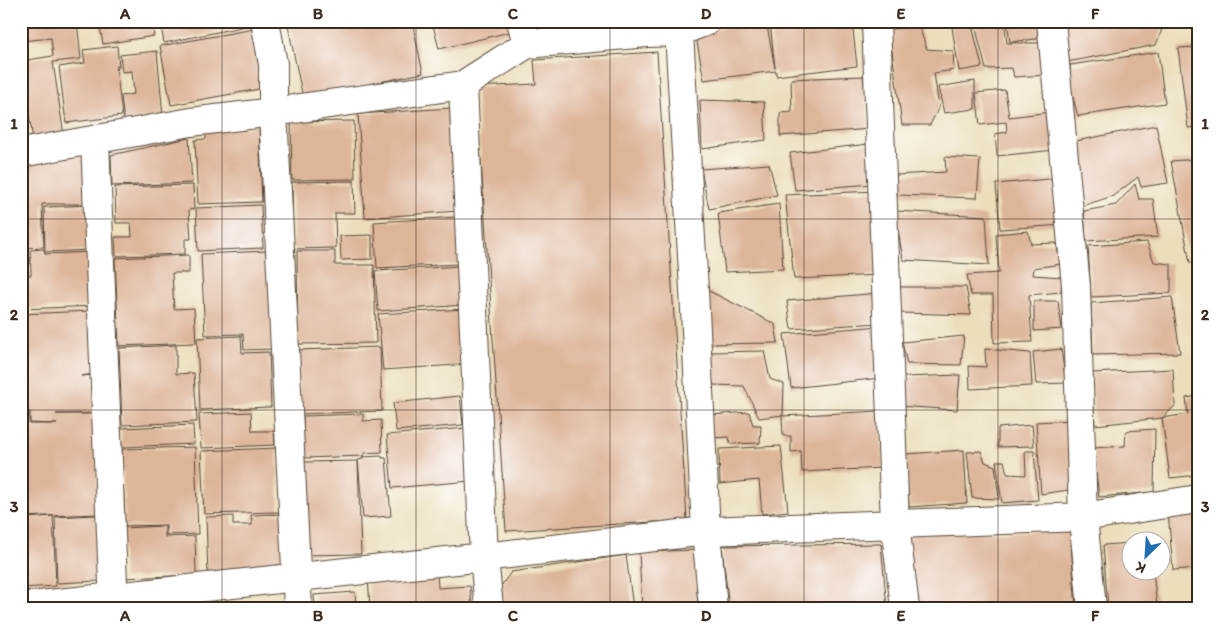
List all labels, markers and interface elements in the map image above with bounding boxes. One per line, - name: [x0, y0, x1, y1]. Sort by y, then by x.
- text: A: [119, 4, 131, 23]
- text: B: [313, 4, 324, 23]
- text: C: [508, 4, 519, 23]
- text: D: [701, 4, 712, 23]
- text: E: [897, 4, 906, 23]
- text: F: [1091, 4, 1100, 23]
- text: 1: [10, 114, 18, 133]
- text: 1: [1201, 114, 1209, 133]
- text: 2: [10, 305, 19, 324]
- text: 2: [1201, 305, 1210, 324]
- text: 3: [10, 497, 19, 516]
- text: 3: [1201, 497, 1210, 516]
- north arrow: [1122, 532, 1172, 582]
- text: K: [1132, 557, 1148, 577]
- text: A: [119, 606, 131, 625]
- text: B: [313, 606, 324, 625]
- text: C: [508, 606, 519, 625]
- text: D: [701, 606, 712, 625]
- text: E: [897, 606, 906, 625]
- text: F: [1091, 606, 1100, 625]

